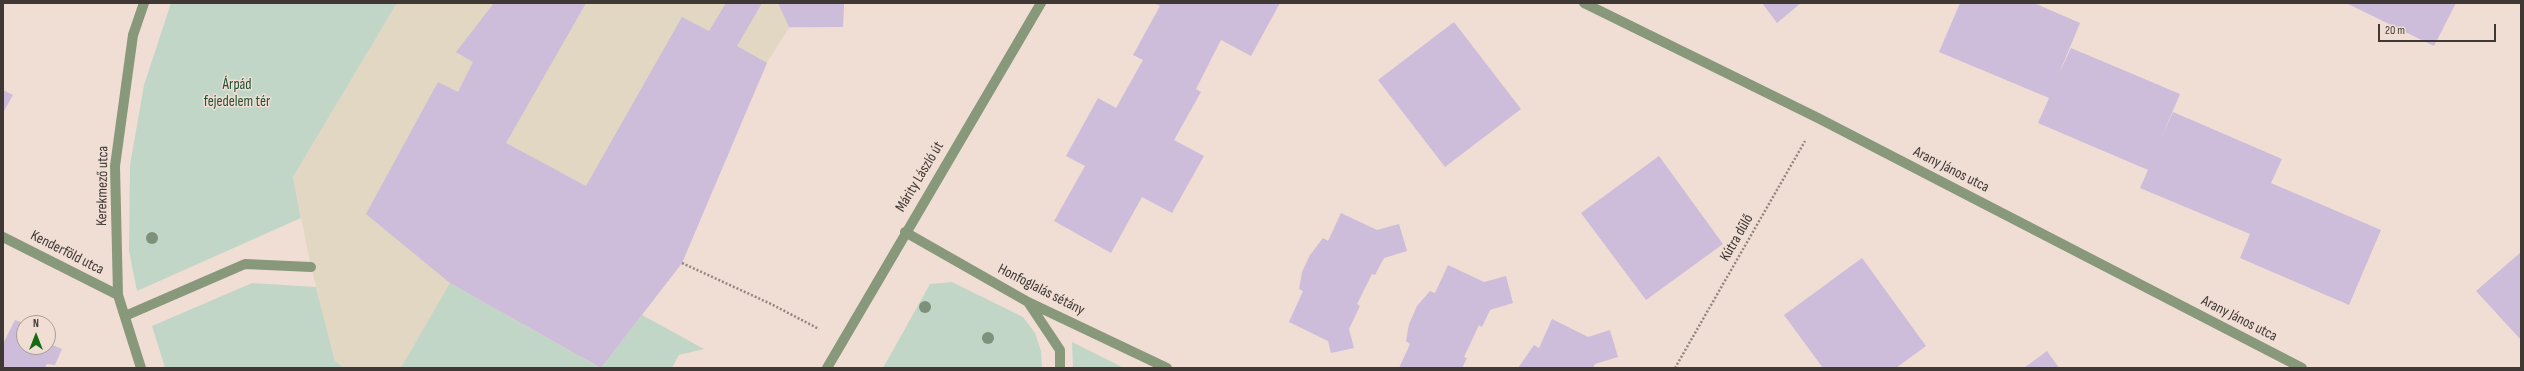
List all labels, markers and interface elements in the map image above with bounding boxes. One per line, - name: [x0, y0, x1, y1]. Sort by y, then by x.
- scale bar: [2380, 16, 2498, 42]
- text: 20 m: [2385, 23, 2405, 38]
- park label: Árpád fejedelem tér: [204, 76, 270, 111]
- street label: Márity László út: [892, 139, 948, 215]
- street label: Arany János utca: [1910, 143, 1992, 197]
- street label: Kerekmező utca: [93, 146, 113, 226]
- street label: Kútra dűlő: [1716, 211, 1758, 265]
- street label: Kenderföld utca: [27, 227, 107, 279]
- street label: Honfoglalás sétány: [995, 260, 1087, 320]
- street label: Arany János utca: [2198, 292, 2280, 346]
- north arrow: [16, 315, 56, 355]
- text: N: [33, 317, 39, 330]

